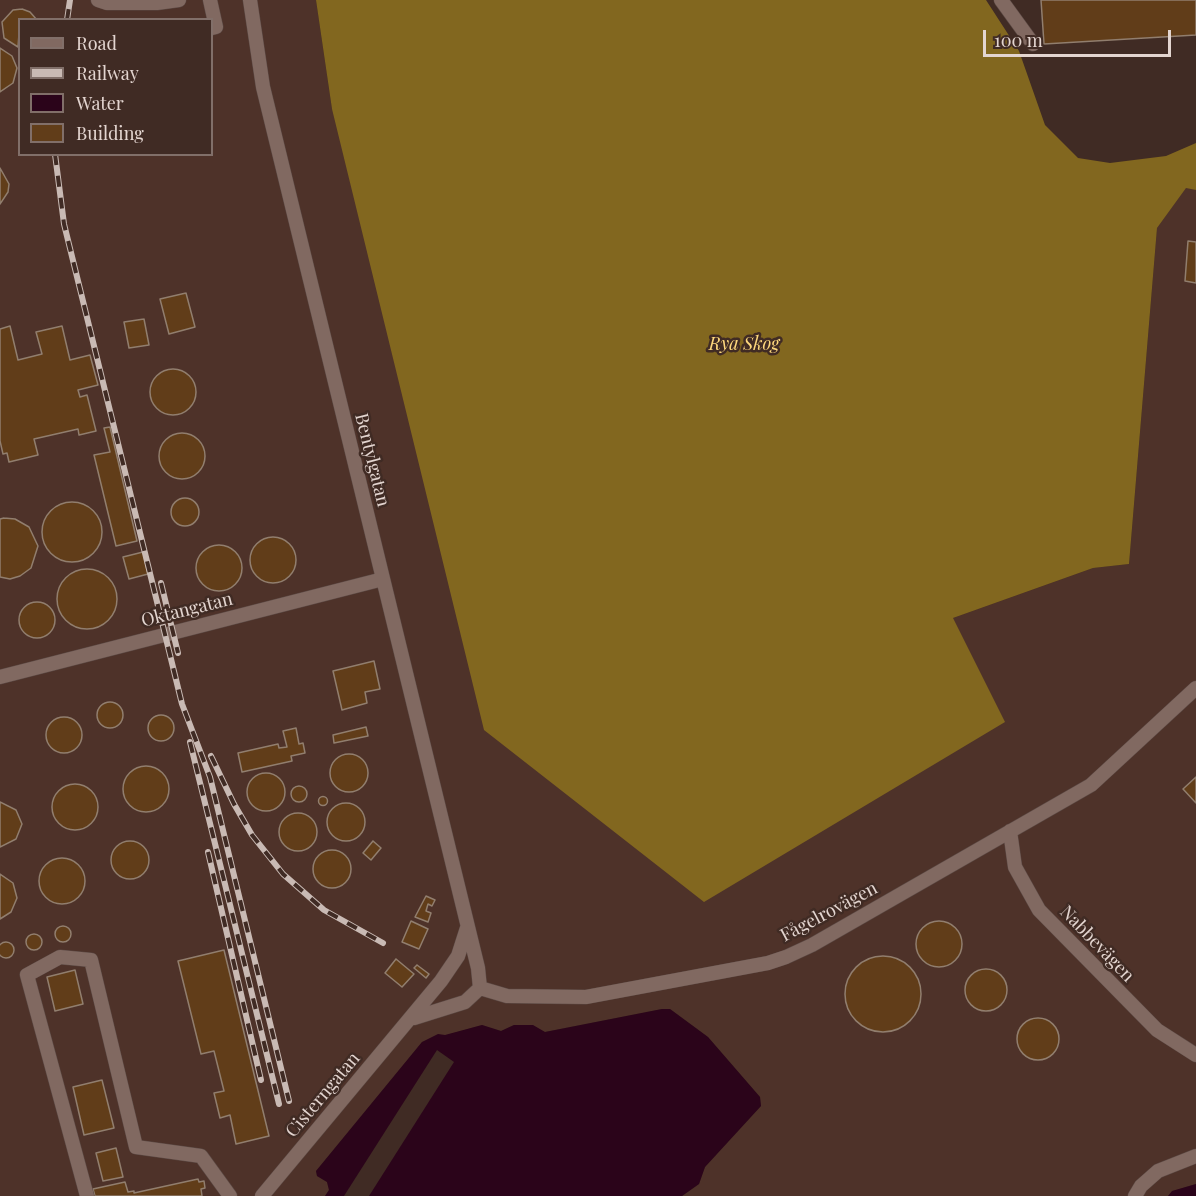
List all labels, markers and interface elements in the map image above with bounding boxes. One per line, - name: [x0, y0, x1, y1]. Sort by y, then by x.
- legend: [18, 18, 213, 156]
- scale bar: [986, 18, 1174, 56]
- text: 100 m: [994, 28, 1043, 52]
- text: Road: [76, 31, 117, 55]
- text: Railway: [76, 61, 139, 85]
- text: Water: [76, 91, 124, 115]
- text: Building: [76, 121, 144, 145]
- park label: Rya Skog: [709, 333, 779, 355]
- street label: Bentylgatan: [350, 411, 394, 509]
- street label: Oktangatan: [139, 588, 235, 632]
- street label: Fågelrovägen: [777, 877, 881, 947]
- street label: Nabbevägen: [1055, 901, 1139, 987]
- street label: Cisterngatan: [281, 1048, 365, 1142]

